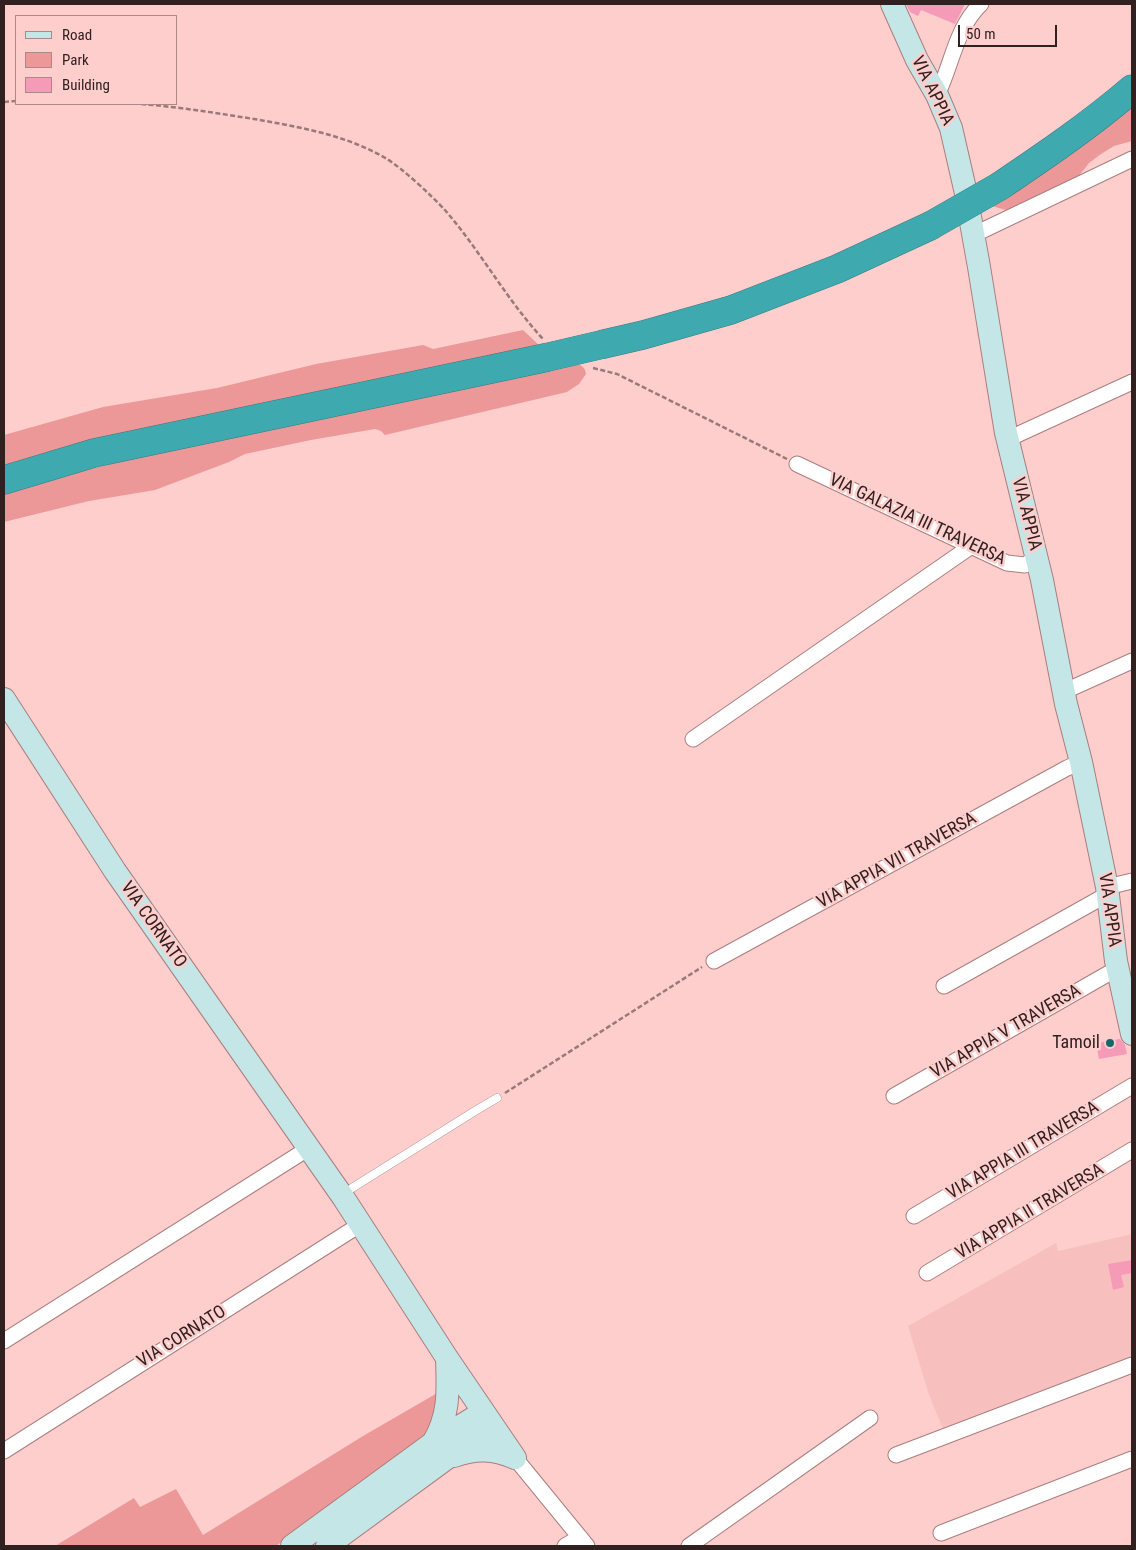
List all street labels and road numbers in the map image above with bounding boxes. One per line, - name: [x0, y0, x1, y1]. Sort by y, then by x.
- street label: VIA APPIA: [906, 53, 958, 129]
- street label: VIA GALAZIA III TRAVERSA: [825, 470, 1009, 570]
- street label: VIA APPIA: [1006, 475, 1046, 553]
- street label: VIA APPIA VII TRAVERSA: [814, 808, 980, 914]
- street label: VIA APPIA: [1093, 872, 1125, 948]
- street label: VIA CORNATO: [115, 878, 191, 972]
- street label: VIA APPIA V TRAVERSA: [927, 980, 1085, 1084]
- street label: VIA APPIA III TRAVERSA: [943, 1097, 1103, 1205]
- street label: VIA APPIA II TRAVERSA: [952, 1159, 1108, 1265]
- street label: VIA CORNATO: [134, 1301, 230, 1373]

